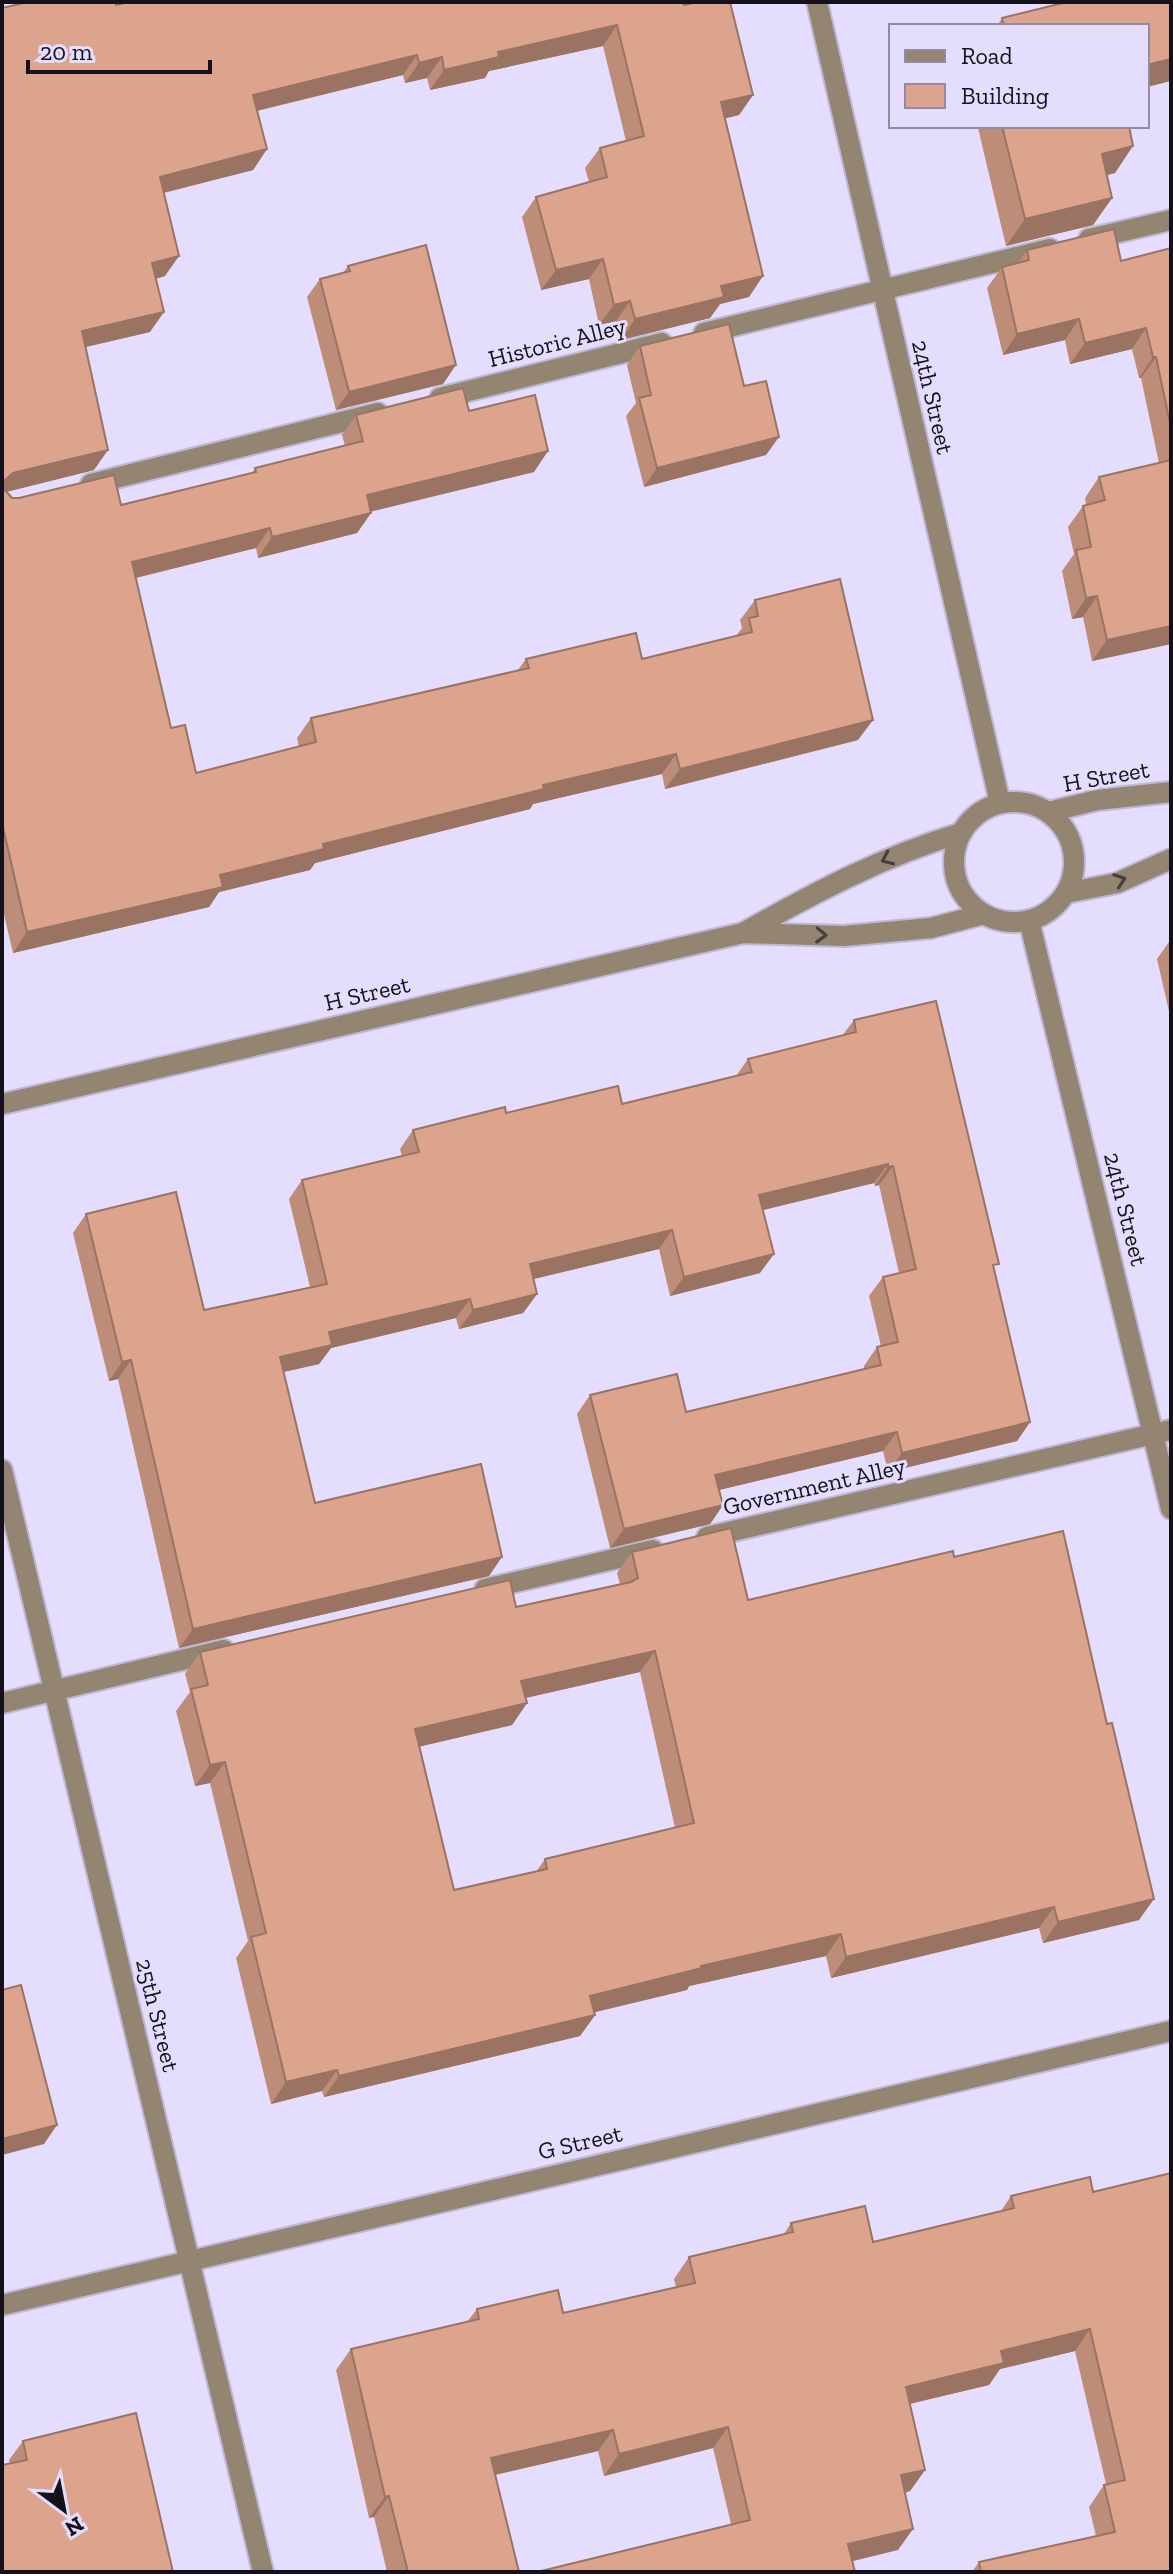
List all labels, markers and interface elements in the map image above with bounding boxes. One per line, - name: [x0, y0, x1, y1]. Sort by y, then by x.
- scale bar: [28, 24, 210, 74]
- legend: [889, 24, 1149, 128]
- text: 20 m: [40, 37, 93, 66]
- text: Road: [961, 41, 1013, 70]
- text: Building: [961, 81, 1049, 110]
- street label: Historic Alley: [485, 311, 629, 373]
- street label: 24th Street: [906, 337, 960, 457]
- street label: H Street: [1061, 754, 1151, 798]
- one-way arrow: [881, 849, 895, 865]
- one-way arrow: [1112, 874, 1126, 890]
- one-way arrow: [815, 927, 828, 944]
- street label: H Street: [321, 969, 413, 1017]
- street label: 24th Street: [1098, 1149, 1154, 1269]
- street label: Government Alley: [720, 1451, 909, 1521]
- street label: 25th Street: [130, 1955, 186, 2075]
- street label: G Street: [535, 2118, 625, 2166]
- north arrow: [24, 2470, 104, 2550]
- text: N: [60, 2511, 89, 2543]

